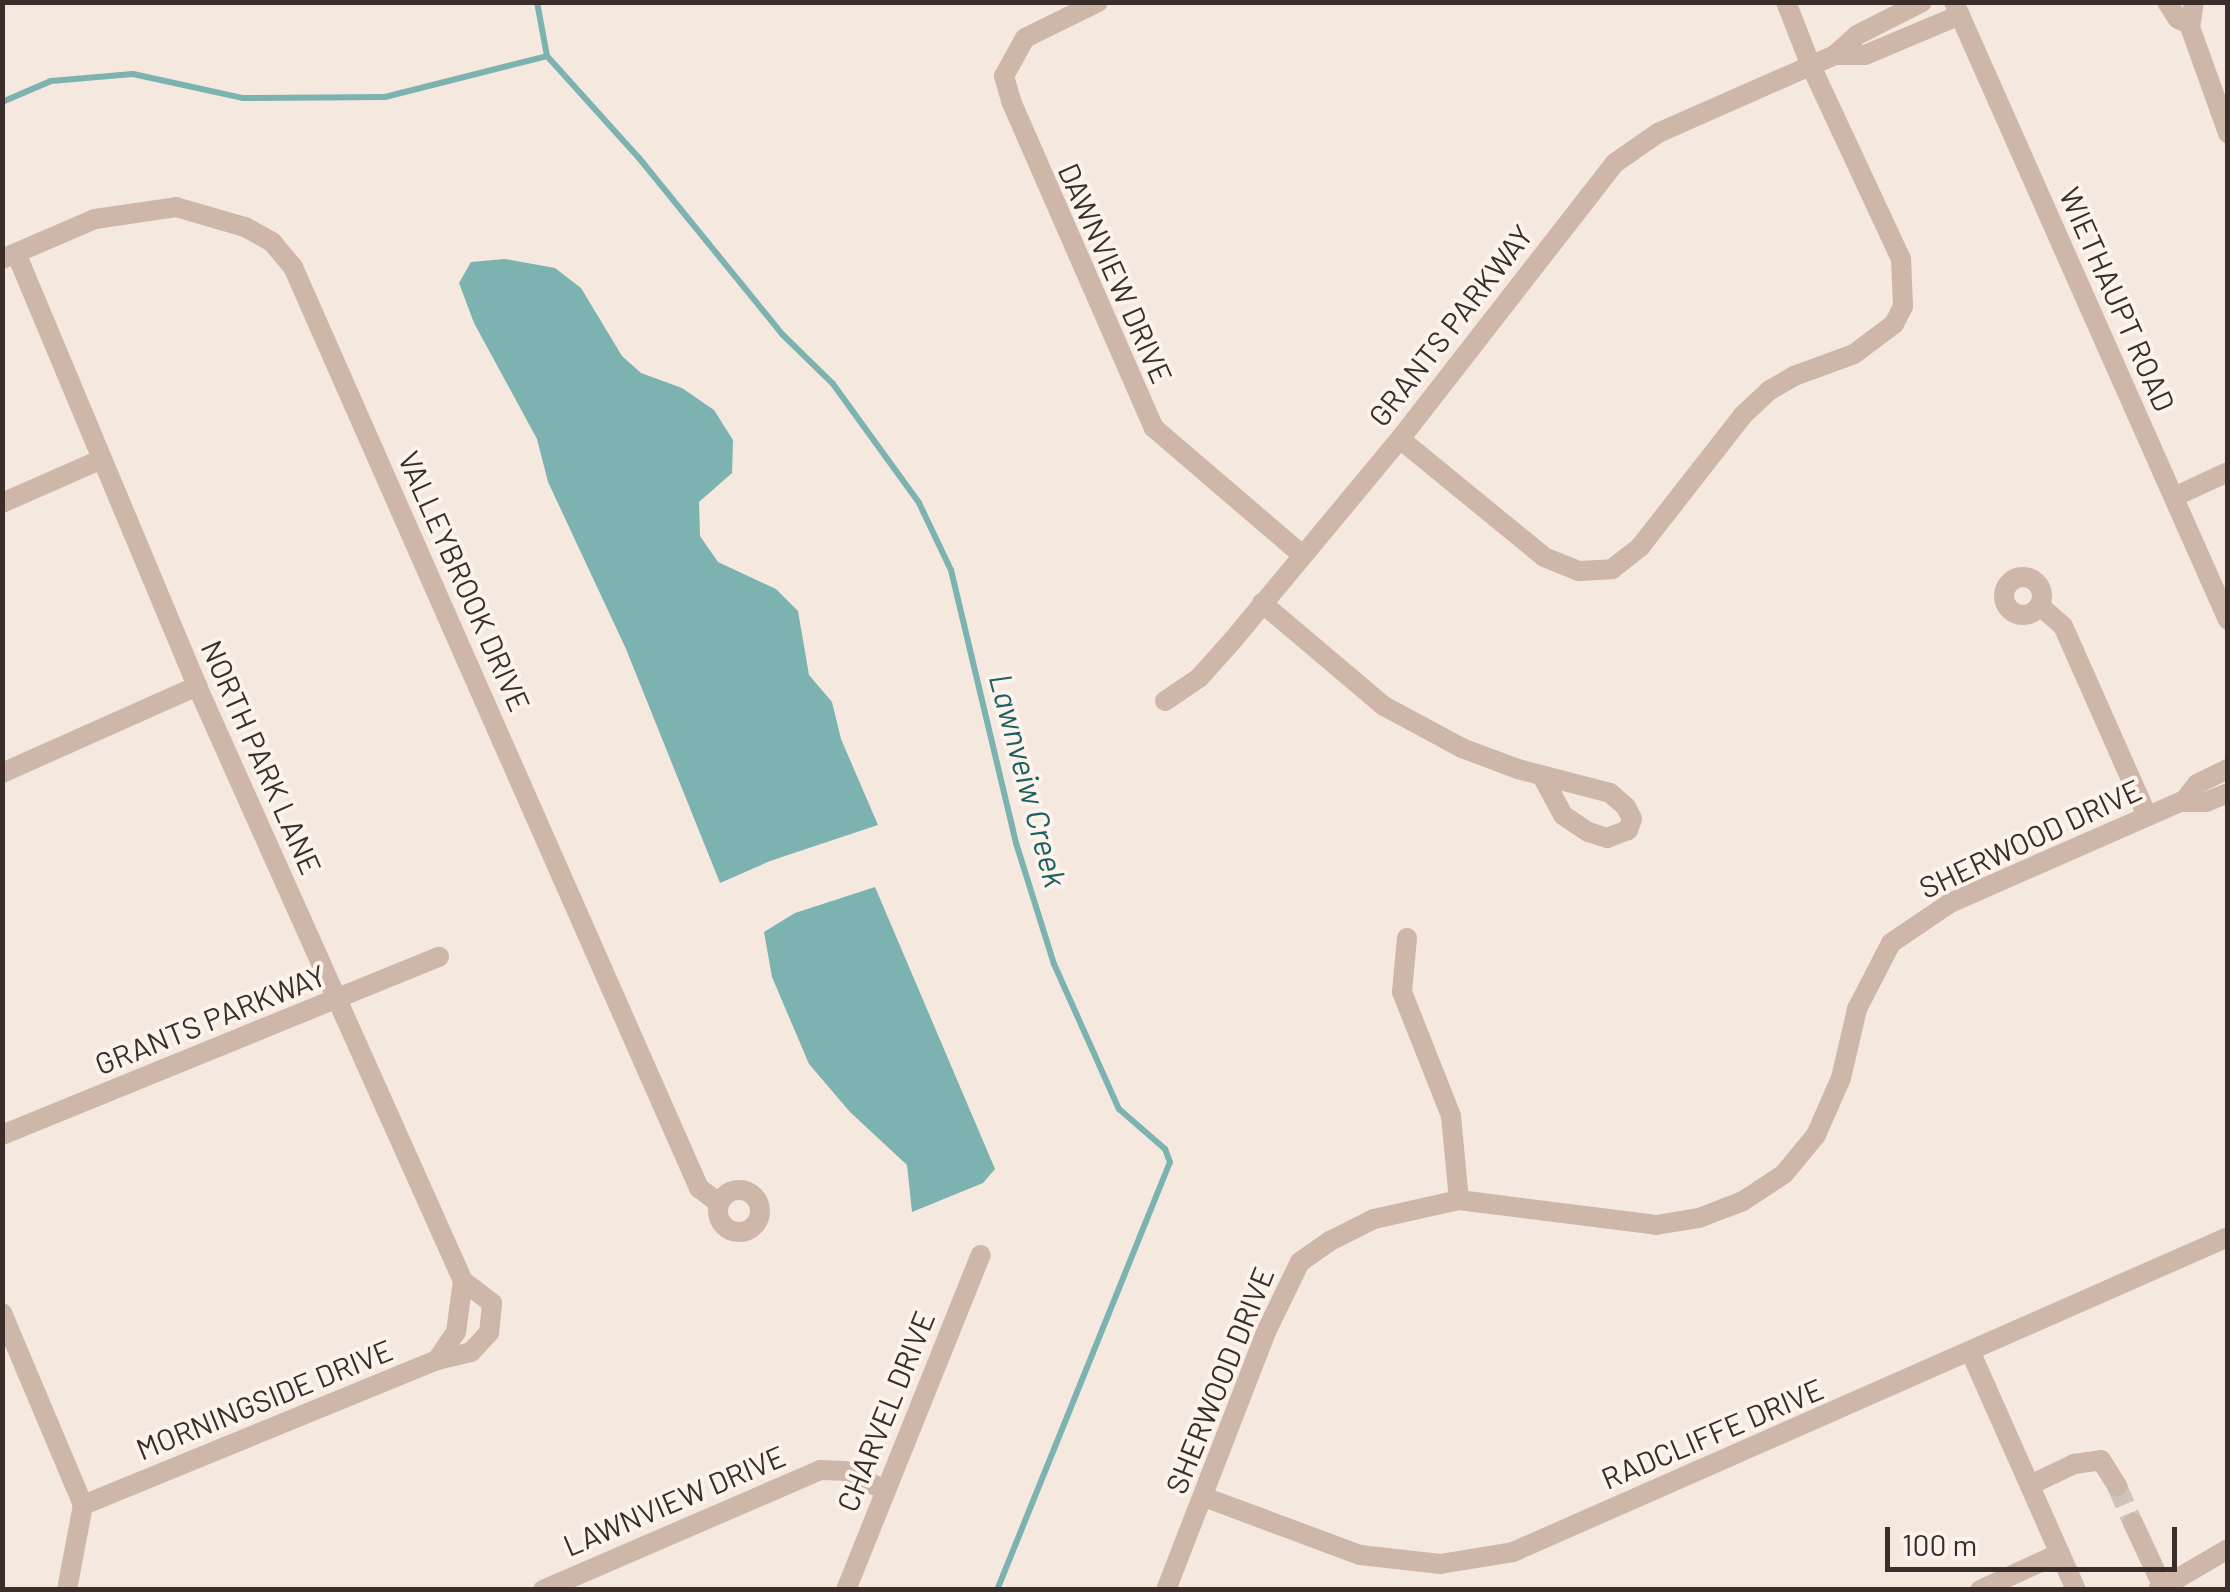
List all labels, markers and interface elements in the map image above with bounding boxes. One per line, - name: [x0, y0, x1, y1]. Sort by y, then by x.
- street label: DAWNVIEW DRIVE: [1051, 157, 1181, 389]
- street label: WIETHAUPT ROAD: [2053, 182, 2183, 416]
- street label: GRANTS PARKWAY: [1360, 217, 1540, 433]
- street label: VALLEYBROOK DRIVE: [391, 445, 539, 717]
- street label: NORTH PARK LANE: [194, 634, 330, 880]
- water label: Lawnveiw Creek: [982, 669, 1076, 891]
- street label: SHERWOOD DRIVE: [1913, 771, 2147, 905]
- street label: GRANTS PARKWAY: [89, 956, 331, 1082]
- street label: SHERWOOD DRIVE: [1157, 1262, 1281, 1498]
- street label: CHARVEL DRIVE: [828, 1306, 942, 1516]
- street label: MORNINGSIDE DRIVE: [131, 1331, 397, 1467]
- street label: RADCLIFFE DRIVE: [1596, 1370, 1828, 1496]
- street label: LAWNVIEW DRIVE: [558, 1437, 790, 1563]
- scale bar: [1890, 1507, 2182, 1569]
- text: 100 m: [1902, 1526, 1977, 1562]

